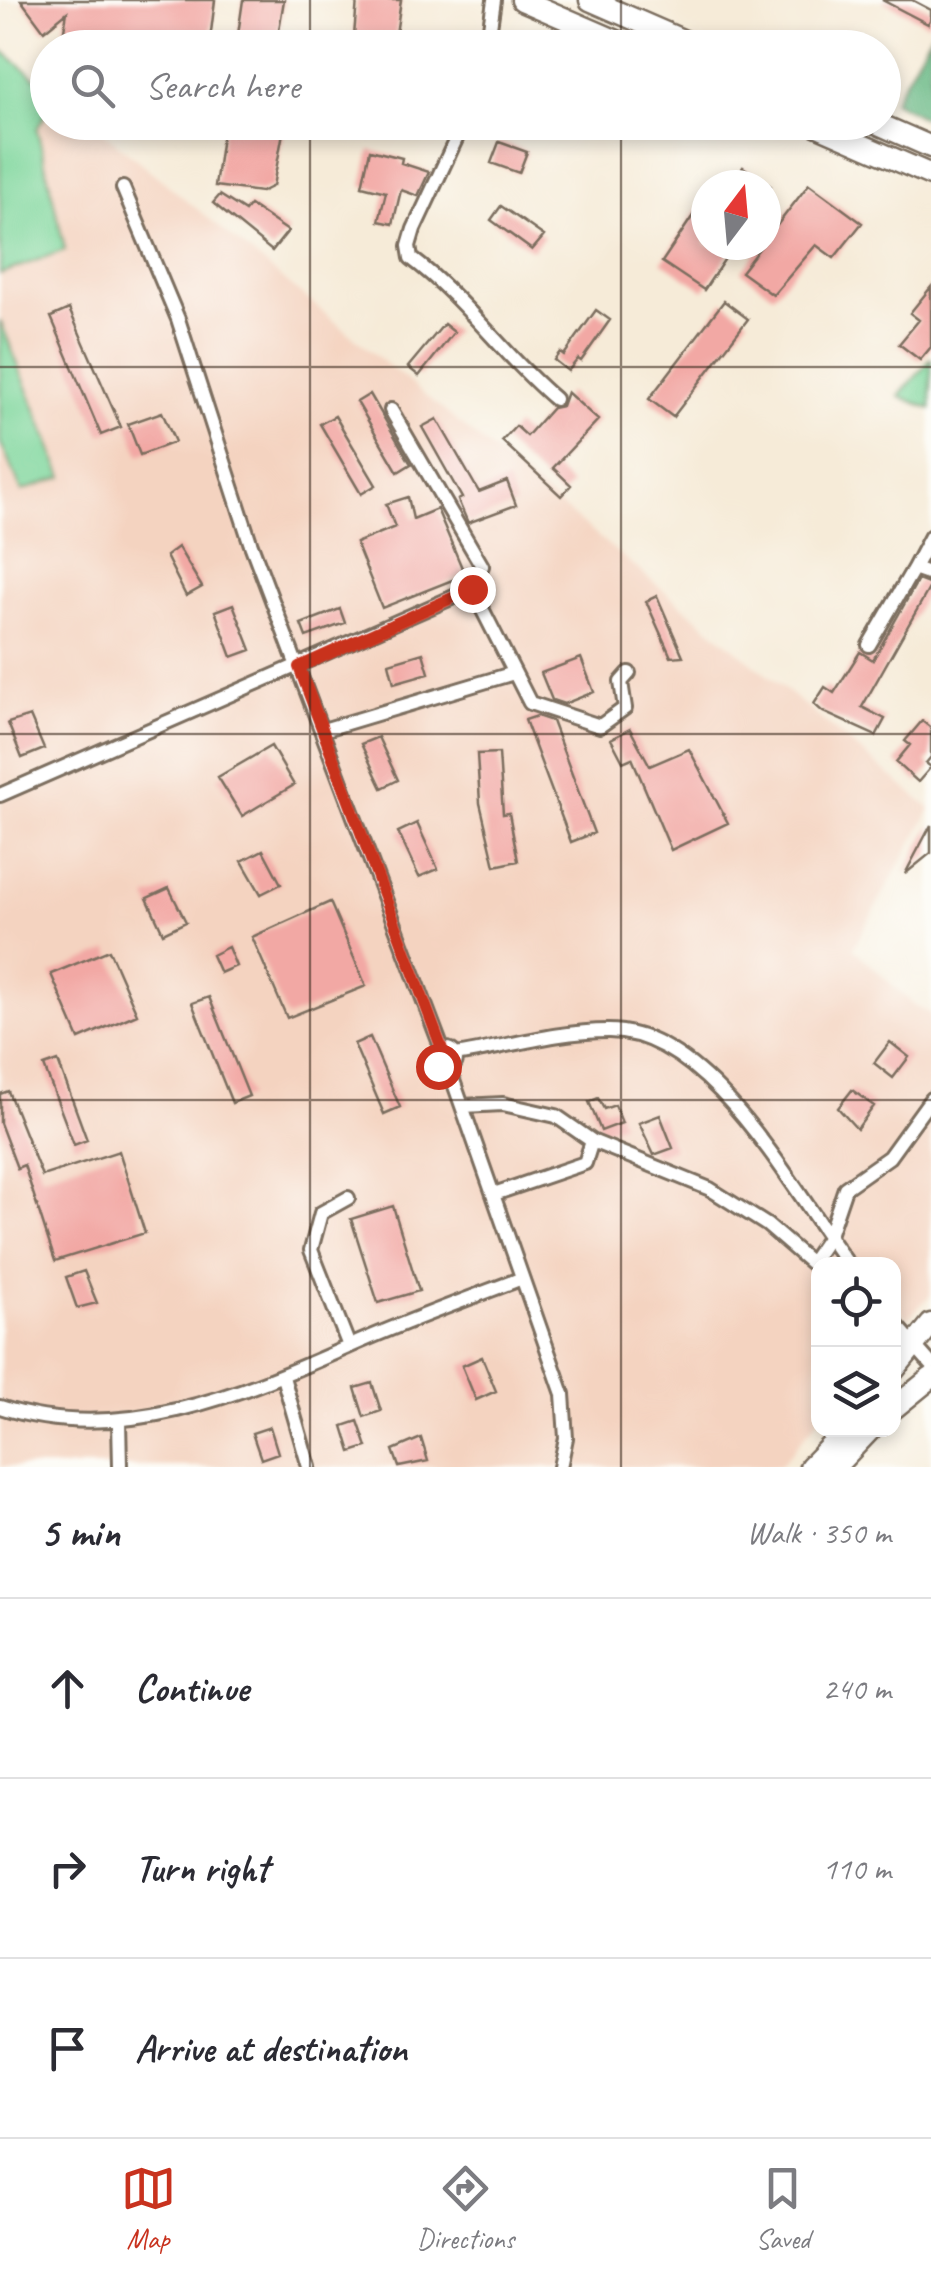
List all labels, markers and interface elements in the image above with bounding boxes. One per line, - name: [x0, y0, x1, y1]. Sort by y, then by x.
- search box: [30, 30, 901, 140]
- icon: search: [65, 58, 120, 113]
- text: Search here: [145, 62, 300, 109]
- north arrow: [691, 170, 781, 260]
- route end: [450, 567, 496, 613]
- route start: [416, 1044, 462, 1090]
- map controls: [811, 1257, 901, 1437]
- button: locate: [811, 1257, 901, 1347]
- button: layers: [811, 1347, 901, 1437]
- text: 5 min: [40, 1506, 120, 1559]
- text: Walk · 350 m: [747, 1512, 891, 1553]
- icon: ahead: [40, 1661, 95, 1716]
- text: Continue: [135, 1665, 249, 1712]
- text: 240 m: [822, 1668, 891, 1709]
- icon: right: [40, 1841, 95, 1896]
- text: Turn right: [135, 1845, 269, 1892]
- text: 110 m: [822, 1848, 891, 1889]
- icon: arrive: [40, 2021, 95, 2076]
- text: Arrive at destination: [135, 2025, 407, 2072]
- tab: Map: [121, 2161, 176, 2256]
- tab: Directions: [417, 2161, 514, 2256]
- tab: Saved: [755, 2161, 810, 2256]

